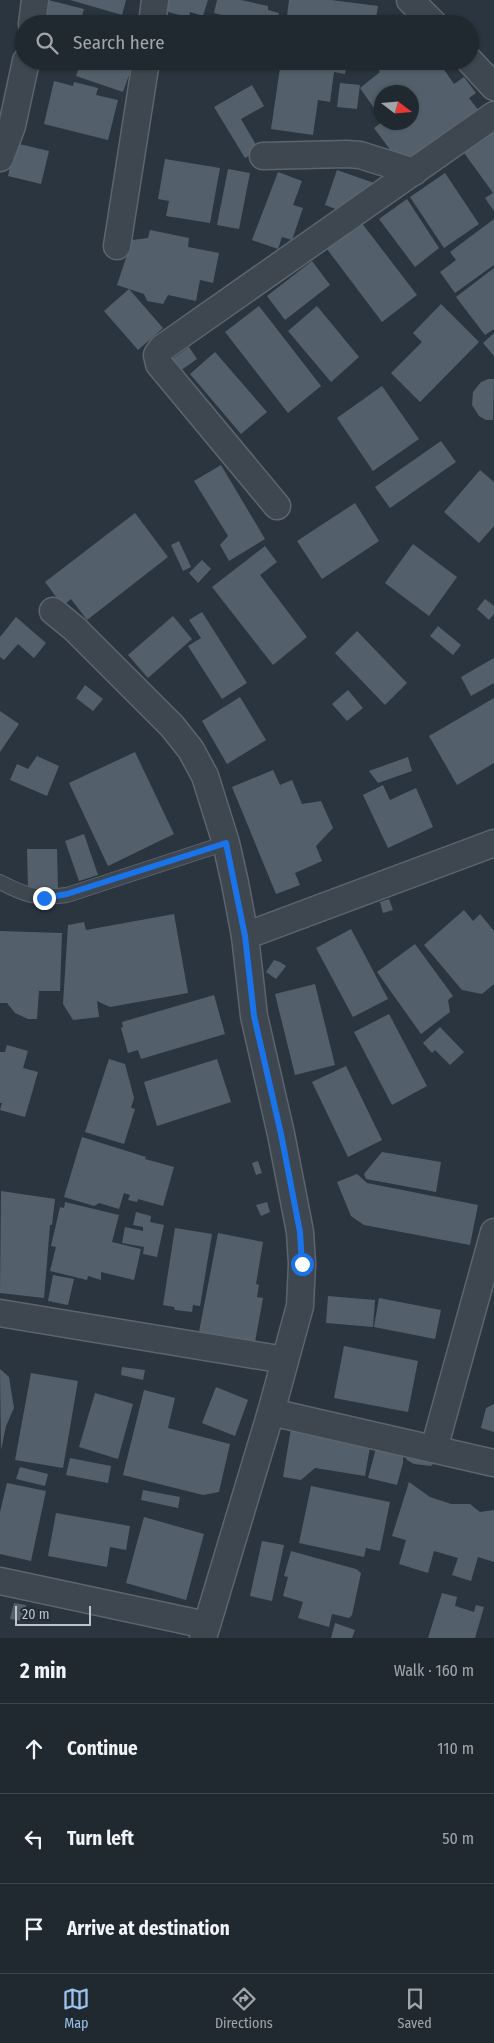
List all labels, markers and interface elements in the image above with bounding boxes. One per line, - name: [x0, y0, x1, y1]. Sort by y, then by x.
- search box: [15, 15, 479, 70]
- icon: search: [33, 29, 61, 57]
- text: Search here: [73, 31, 165, 54]
- north arrow: [374, 85, 419, 130]
- route end: [33, 887, 56, 910]
- route start: [291, 1253, 314, 1276]
- scale bar: [15, 1603, 91, 1626]
- text: 20 m: [22, 1606, 50, 1623]
- text: 2 min: [20, 1658, 67, 1684]
- text: Walk · 160 m: [394, 1661, 474, 1680]
- icon: ahead: [20, 1735, 48, 1763]
- text: Continue: [67, 1737, 138, 1760]
- text: 110 m: [437, 1739, 474, 1758]
- icon: left: [20, 1825, 48, 1853]
- text: Turn left: [67, 1827, 134, 1850]
- text: 50 m: [442, 1829, 474, 1848]
- icon: arrive: [20, 1915, 48, 1943]
- text: Arrive at destination: [67, 1917, 230, 1940]
- tab: Map: [62, 1985, 90, 2032]
- tab: Directions: [215, 1985, 273, 2032]
- tab: Saved: [397, 1985, 432, 2032]

